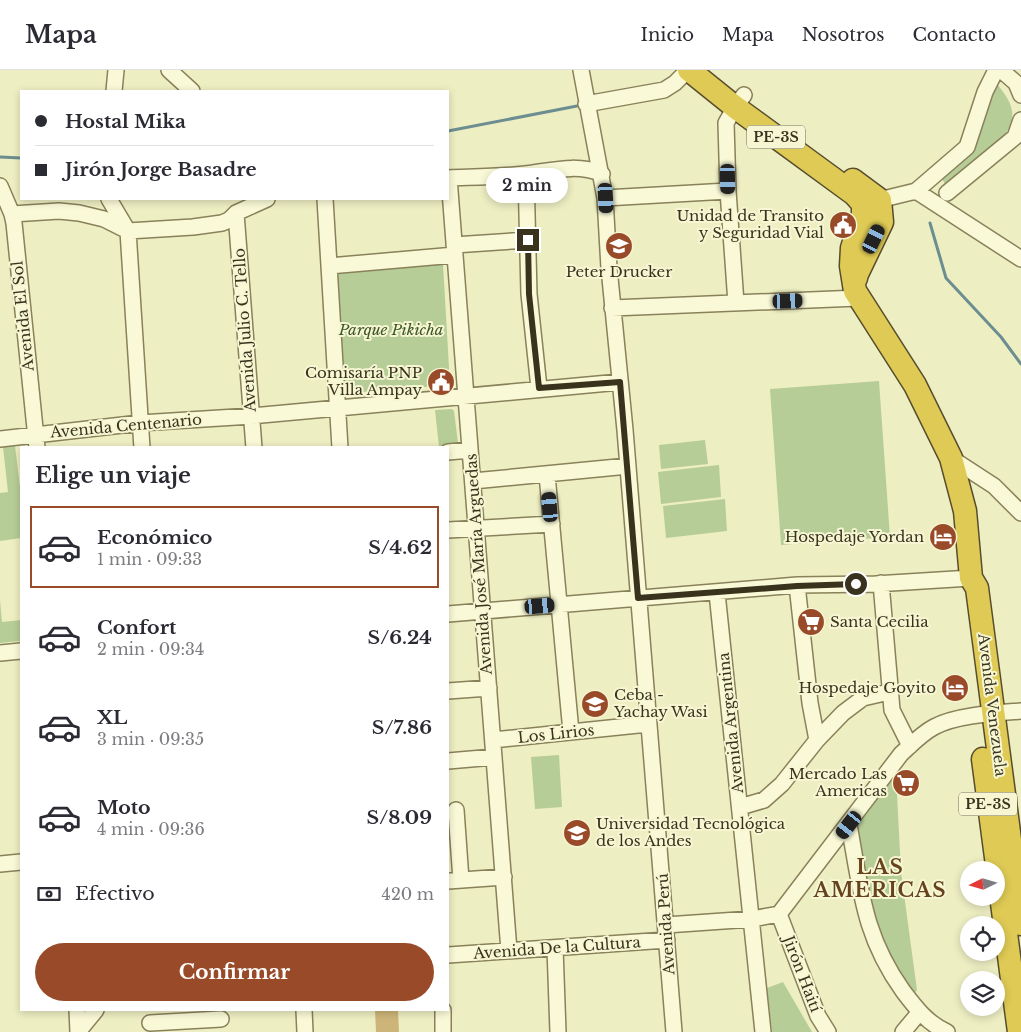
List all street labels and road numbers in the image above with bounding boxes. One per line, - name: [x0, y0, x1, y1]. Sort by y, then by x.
- road number: PE-3S: [747, 126, 805, 148]
- street label: Avenida Julio C. Tello: [229, 247, 260, 414]
- street label: Avenida El Sol: [7, 260, 38, 373]
- street label: Avenida Centenario: [48, 409, 203, 442]
- street label: Avenida José María Arguedas: [461, 453, 496, 676]
- street label: Avenida Venezuela: [974, 631, 1011, 778]
- street label: Avenida Argentina: [714, 651, 747, 795]
- street label: Los Lirios: [517, 720, 595, 747]
- road number: PE-3S: [959, 792, 1017, 816]
- street label: Avenida Perú: [652, 873, 679, 976]
- street label: Jirón Haití: [778, 931, 826, 1016]
- street label: Avenida De la Cultura: [472, 932, 642, 963]

